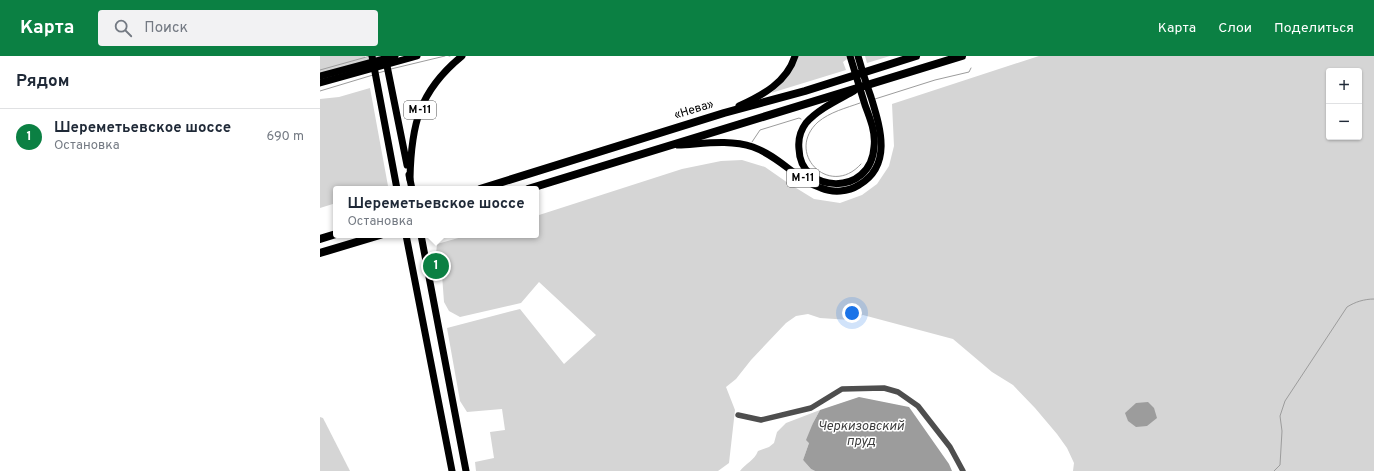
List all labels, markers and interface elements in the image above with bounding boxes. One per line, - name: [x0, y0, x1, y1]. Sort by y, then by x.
- search box: [98, 10, 378, 46]
- text: Карта: [20, 16, 74, 40]
- icon: search: [112, 17, 134, 39]
- text: Поиск: [144, 19, 188, 38]
- text: Карта: [1158, 20, 1196, 37]
- text: Слои: [1218, 20, 1252, 37]
- text: Поделиться: [1274, 20, 1354, 37]
- map controls: [1326, 68, 1362, 140]
- button: +: [1326, 68, 1362, 104]
- text: Рядом: [16, 71, 69, 93]
- street label: «Нева»: [672, 96, 716, 124]
- road number: М-11: [404, 101, 436, 119]
- button: −: [1326, 104, 1362, 140]
- text: Шереметьевское шоссе: [54, 119, 231, 138]
- text: 1: [26, 129, 32, 145]
- text: 690 m: [267, 129, 304, 145]
- text: Остановка: [54, 138, 120, 154]
- road number: М-11: [787, 169, 819, 187]
- popup: [333, 186, 539, 238]
- text: Шереметьевское шоссе: [347, 195, 525, 214]
- text: Остановка: [347, 214, 413, 230]
- pin: 1: [423, 251, 449, 281]
- your location: [842, 303, 862, 323]
- water label: Черкизовский пруд: [818, 419, 905, 450]

